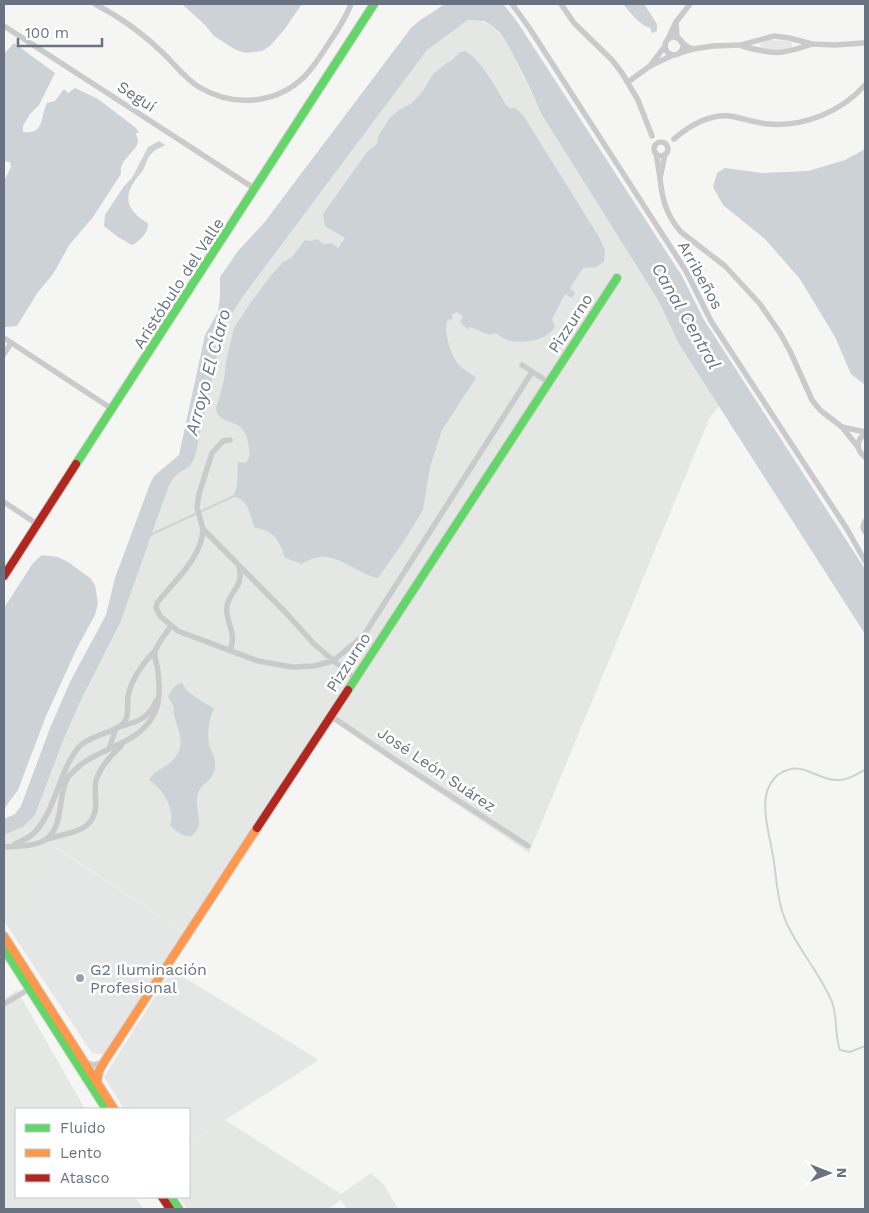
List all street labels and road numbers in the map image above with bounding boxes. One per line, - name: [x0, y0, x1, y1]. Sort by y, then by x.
- street label: Seguí: [114, 77, 160, 116]
- street label: Aristóbulo del Valle: [129, 214, 228, 352]
- street label: Arribeños: [674, 238, 727, 313]
- street label: Pizzurno: [544, 290, 597, 357]
- street label: Pizzurno: [322, 629, 375, 696]
- street label: José León Suárez: [374, 723, 499, 816]

